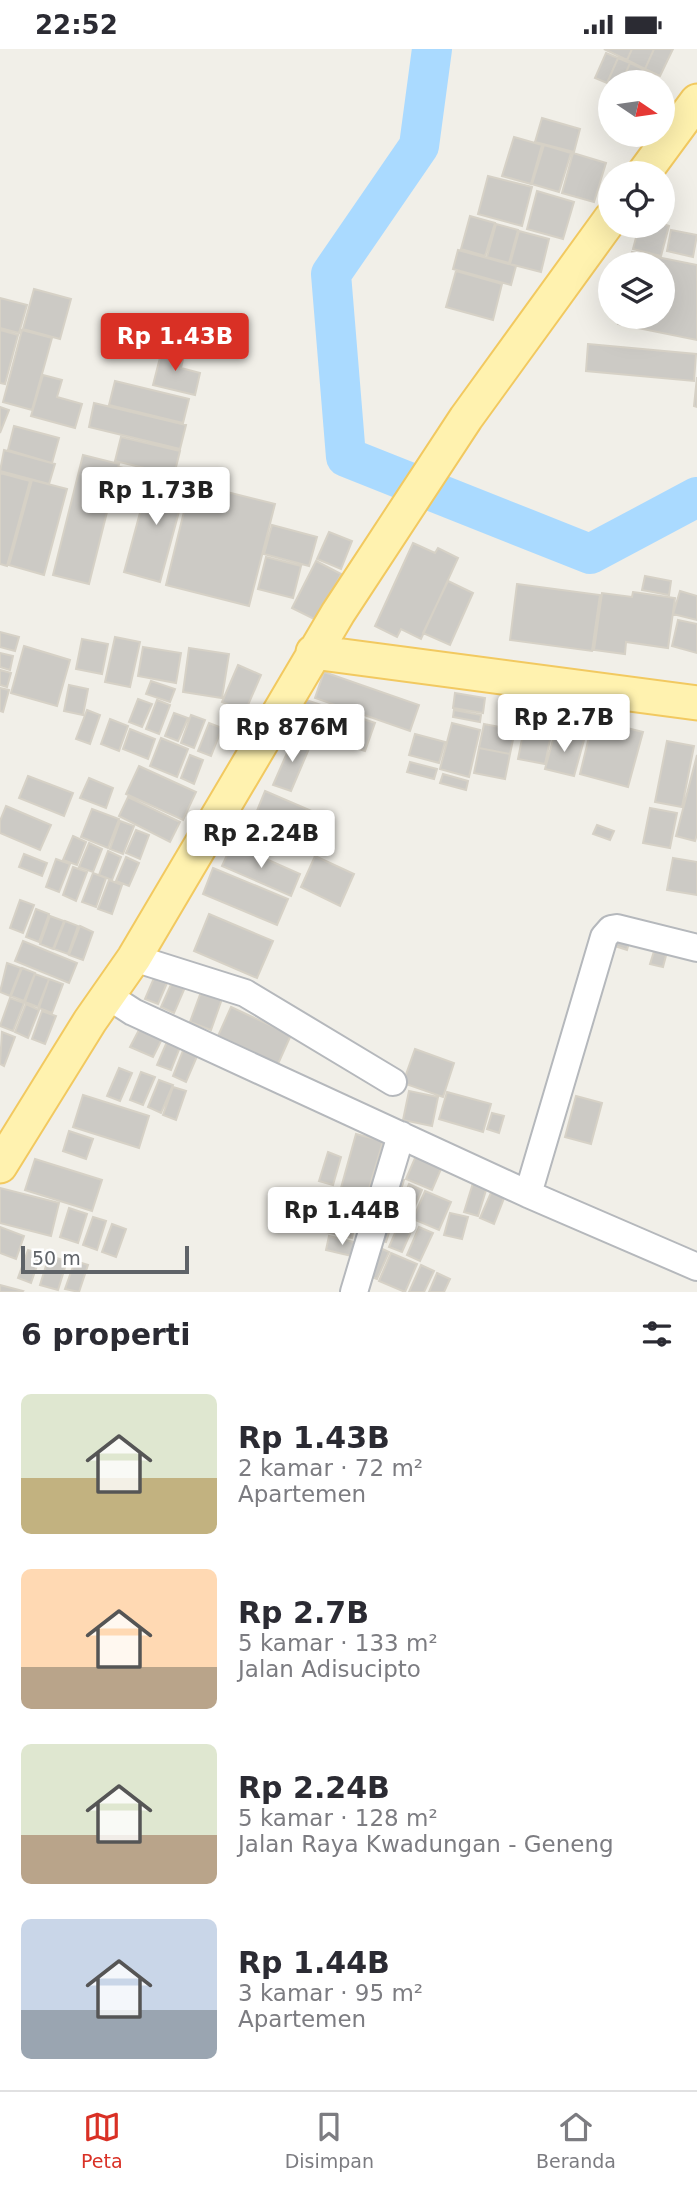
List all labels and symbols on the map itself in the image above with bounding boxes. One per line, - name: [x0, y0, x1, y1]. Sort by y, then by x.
- north arrow: [598, 70, 676, 147]
- pin: Rp 1.43B: [103, 313, 247, 373]
- pin: Rp 1.73B: [84, 468, 228, 527]
- pin: Rp 2.7B: [499, 695, 629, 754]
- pin: Rp 876M: [227, 705, 357, 764]
- pin: Rp 2.24B: [189, 811, 333, 870]
- pin: Rp 1.44B: [270, 1187, 414, 1247]
- scale bar: [21, 1243, 189, 1275]

